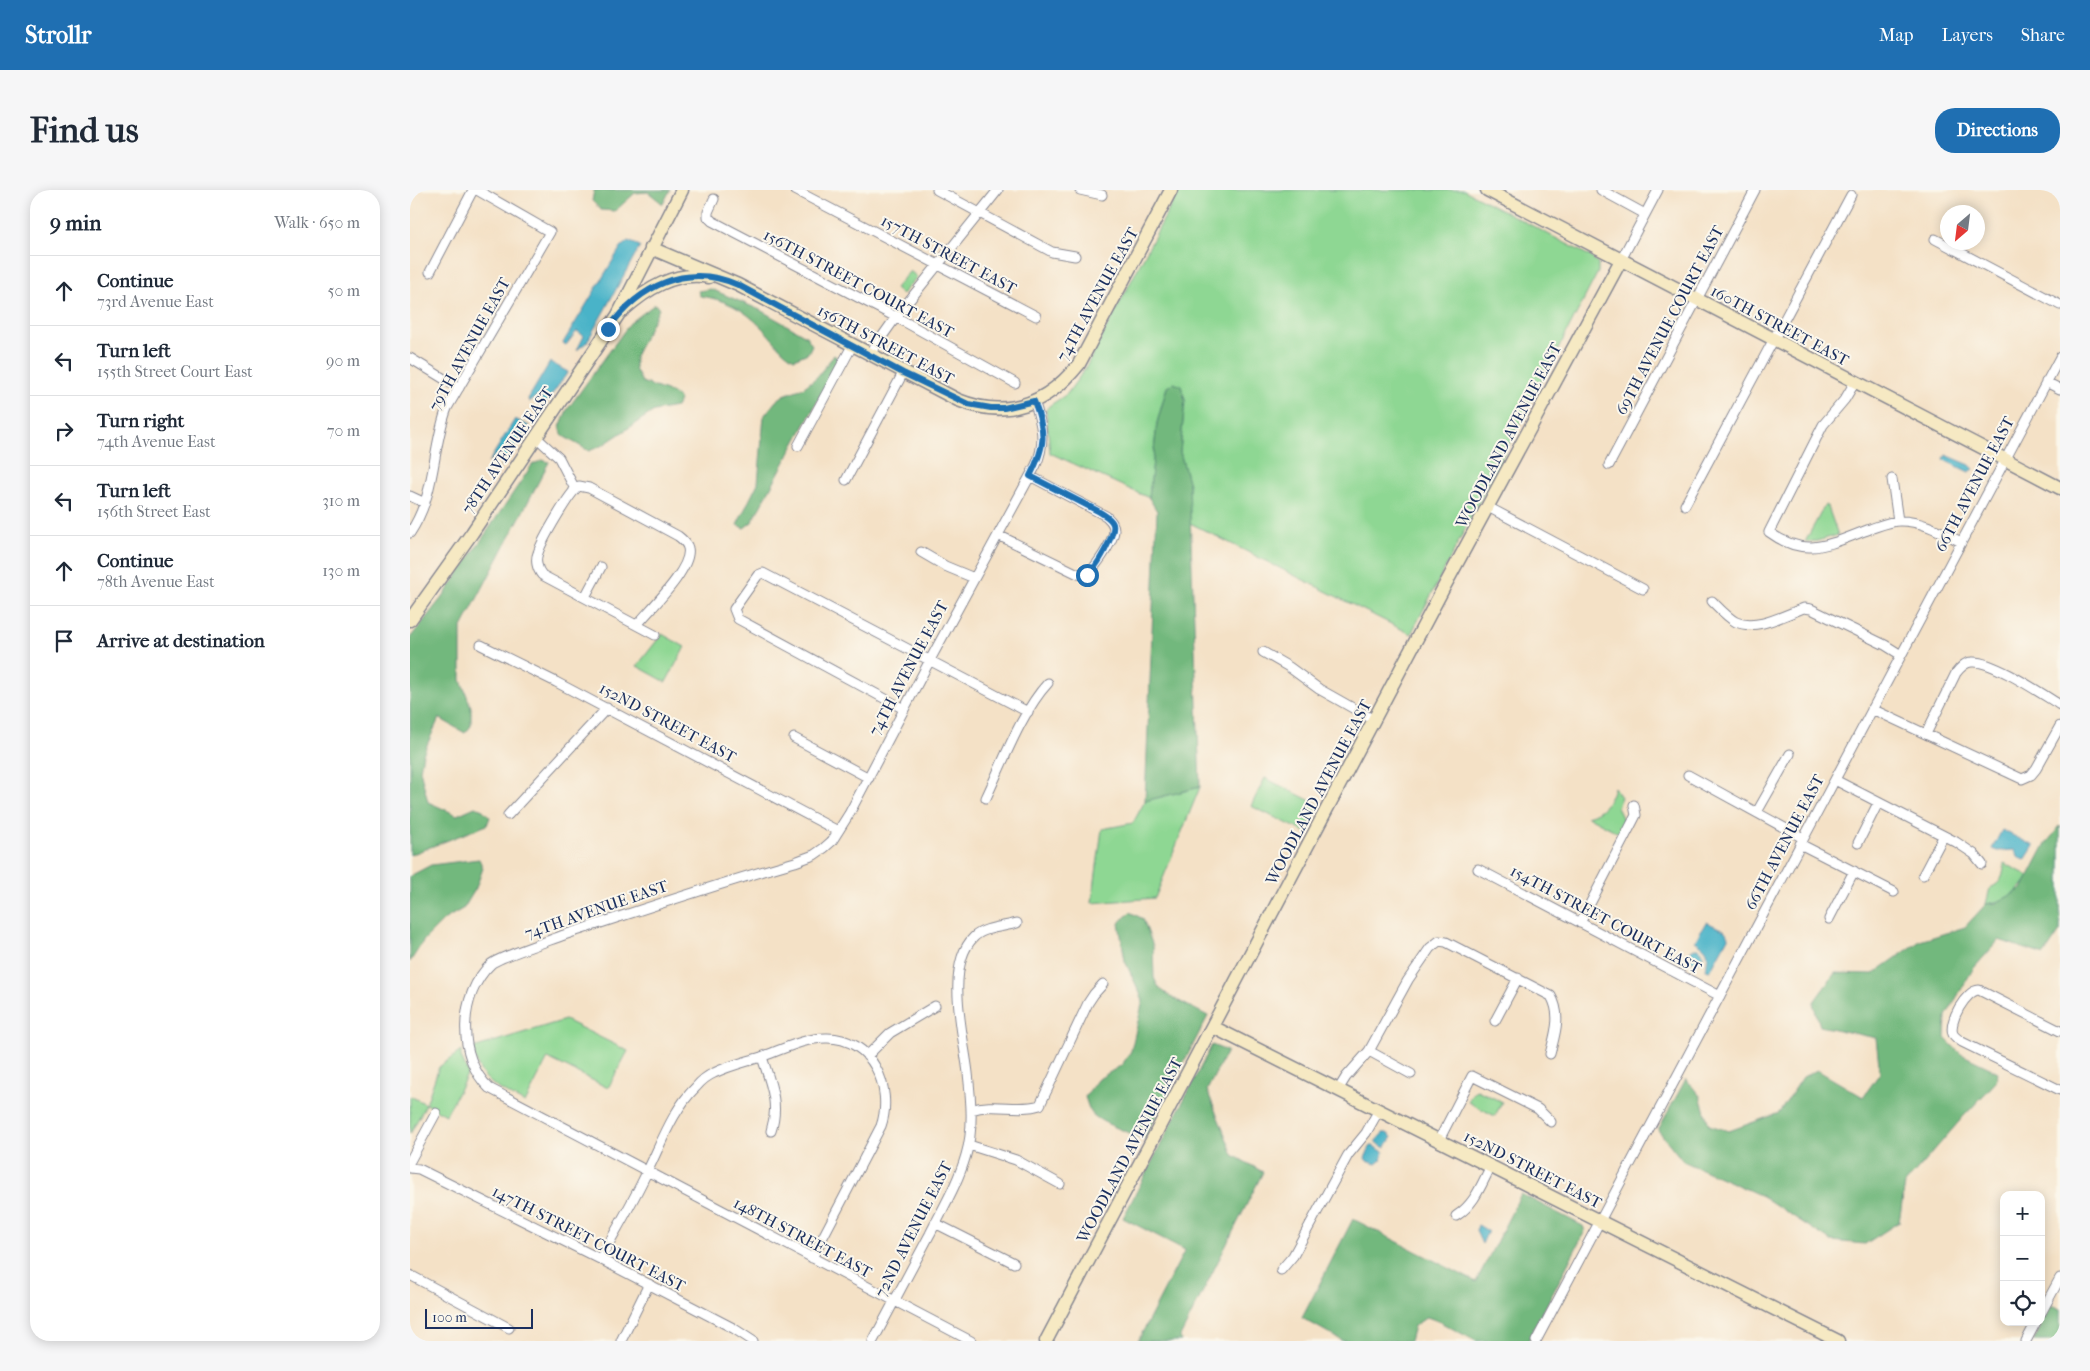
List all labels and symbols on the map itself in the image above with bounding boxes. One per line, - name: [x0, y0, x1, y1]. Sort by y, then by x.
- north arrow: [1940, 205, 1985, 250]
- street label: 157TH STREET EAST: [878, 211, 1020, 298]
- street label: 69TH AVENUE COURT EAST: [1611, 222, 1728, 418]
- street label: 74TH AVENUE EAST: [1053, 224, 1142, 365]
- street label: 156TH STREET COURT EAST: [760, 225, 957, 342]
- street label: 79TH AVENUE EAST: [425, 274, 514, 414]
- street label: 160TH STREET EAST: [1707, 281, 1852, 370]
- street label: 156TH STREET EAST: [814, 300, 957, 389]
- route end: [597, 318, 620, 341]
- street label: WOODLAND AVENUE EAST: [1451, 339, 1566, 532]
- street label: 78TH AVENUE EAST: [458, 383, 557, 517]
- street label: 66TH AVENUE EAST: [1931, 413, 2018, 555]
- route start: [1076, 564, 1099, 587]
- street label: 74TH AVENUE EAST: [865, 597, 952, 739]
- street label: 152ND STREET EAST: [596, 678, 740, 767]
- street label: WOODLAND AVENUE EAST: [1261, 696, 1376, 889]
- street label: 66TH AVENUE EAST: [1741, 771, 1828, 913]
- street label: 154TH STREET COURT EAST: [1507, 861, 1705, 978]
- street label: 74TH AVENUE EAST: [522, 876, 670, 943]
- street label: WOODLAND AVENUE EAST: [1072, 1054, 1187, 1247]
- street label: 152ND STREET EAST: [1461, 1126, 1605, 1213]
- street label: 72ND AVENUE EAST: [871, 1158, 956, 1300]
- street label: 147TH STREET COURT EAST: [489, 1181, 689, 1296]
- street label: 148TH STREET EAST: [730, 1193, 875, 1282]
- scale bar: [425, 1306, 532, 1329]

